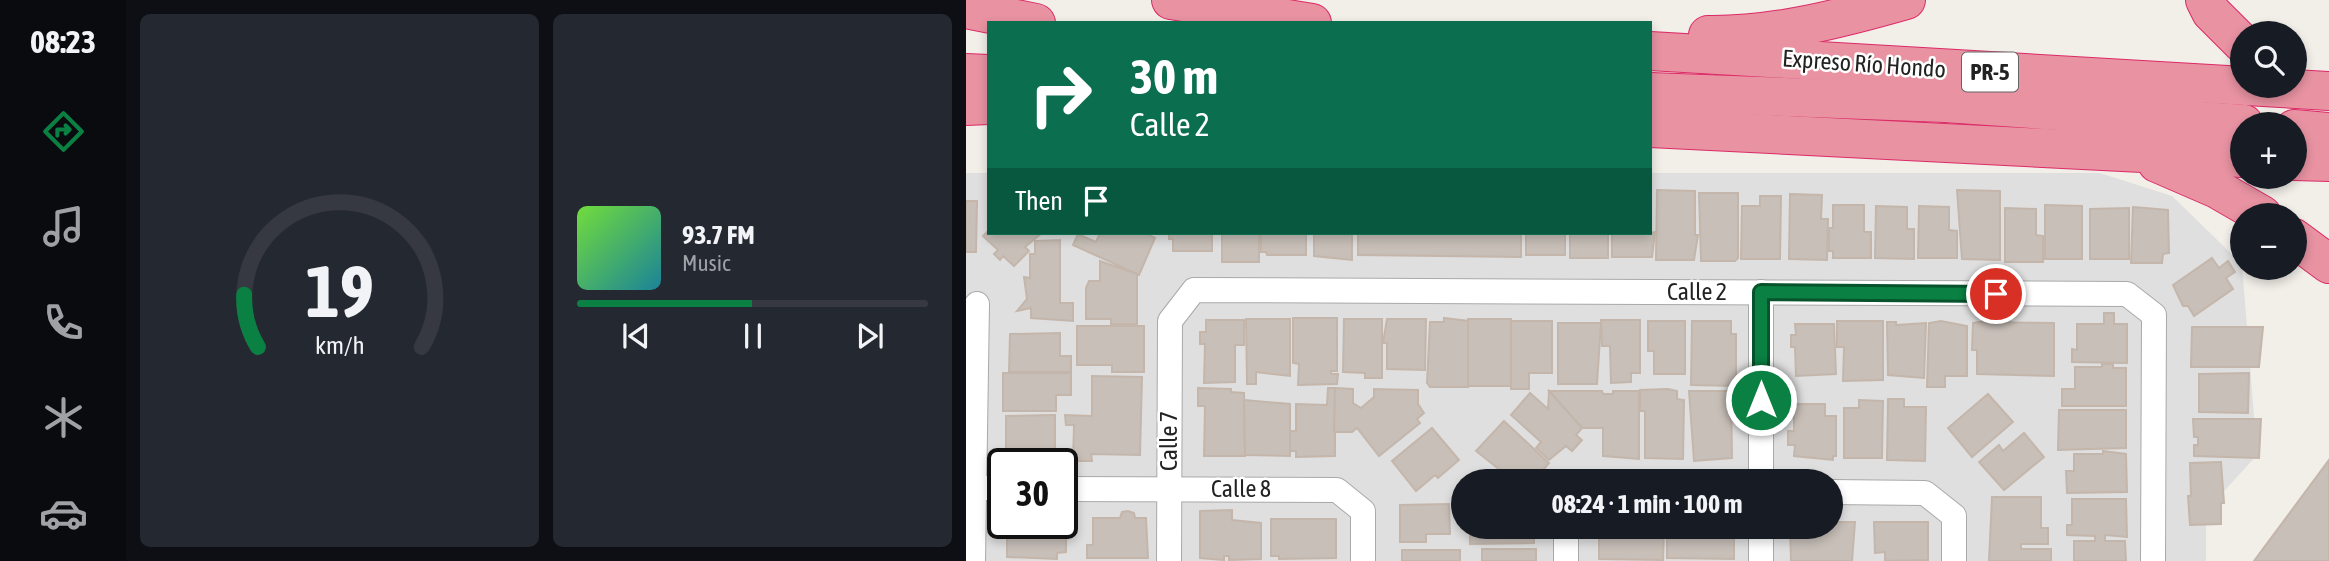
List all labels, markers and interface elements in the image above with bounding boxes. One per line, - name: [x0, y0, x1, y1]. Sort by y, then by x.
- map controls: [2230, 21, 2307, 280]
- button: search: [2230, 21, 2307, 98]
- text: 08:23: [30, 23, 96, 60]
- street label: Expreso Río Hondo: [1781, 44, 1947, 83]
- text: 30 m: [1130, 48, 1218, 104]
- icon: right: [1015, 49, 1106, 140]
- road number: PR-5: [1962, 53, 2018, 92]
- text: Calle 2: [1130, 106, 1210, 143]
- icon: directions: [39, 107, 88, 156]
- button: +: [2230, 112, 2307, 189]
- icon: arrive: [1077, 182, 1115, 220]
- text: Then: [1015, 186, 1063, 216]
- icon: music: [39, 202, 88, 251]
- button: −: [2230, 203, 2307, 280]
- text: 93.7 FM: [682, 220, 755, 250]
- text: 19: [305, 249, 374, 332]
- text: Music: [682, 250, 730, 276]
- pin: [1966, 264, 2026, 324]
- icon: arrive: [1977, 275, 2015, 313]
- street label: Calle 2: [1667, 278, 1727, 305]
- icon: phone: [39, 298, 88, 347]
- icon: previous: [617, 317, 655, 355]
- icon: pause: [734, 317, 772, 355]
- icon: next: [851, 317, 889, 355]
- text: km/h: [315, 330, 364, 358]
- position arrow: [1724, 363, 1798, 437]
- icon: climate: [39, 393, 88, 442]
- street label: Calle 7: [1155, 411, 1182, 471]
- speed limit sign: 30: [987, 448, 1078, 539]
- street label: Calle 8: [1211, 475, 1271, 502]
- icon: car: [39, 489, 88, 538]
- text: 08:24 · 1 min · 100 m: [1552, 489, 1742, 519]

